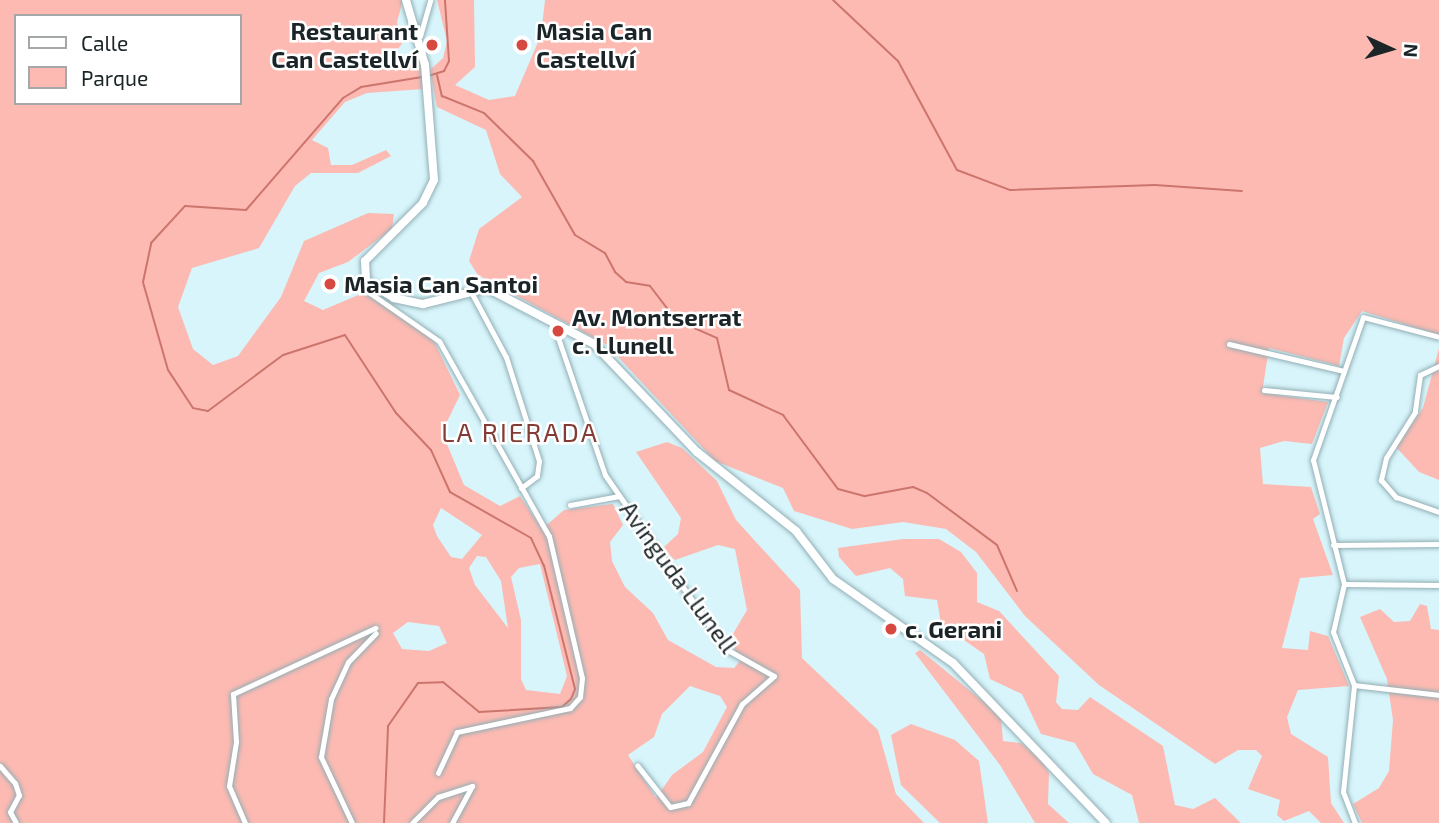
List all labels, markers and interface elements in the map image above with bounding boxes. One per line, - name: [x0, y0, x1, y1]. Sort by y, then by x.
- legend: [14, 14, 242, 105]
- north arrow: [1355, 14, 1425, 84]
- place label: Restaurant Can Castellví: [271, 17, 418, 73]
- place label: Masia Can Castellví: [536, 17, 652, 73]
- text: Calle: [81, 30, 128, 55]
- marker: Restaurant Can Castellví: [424, 37, 440, 53]
- marker: Masia Can Castellví: [514, 37, 530, 53]
- text: N: [1399, 43, 1423, 58]
- text: Parque: [81, 65, 148, 90]
- place label: Masia Can Santoi: [344, 270, 538, 298]
- marker: Masia Can Santoi: [322, 276, 338, 292]
- place label: Av. Montserrat c. Llunell: [572, 303, 742, 359]
- marker: Av. Montserrat c. Llunell: [550, 323, 566, 339]
- district label: LA RIERADA: [442, 416, 598, 448]
- street label: Avinguda Llunell: [614, 495, 744, 659]
- place label: c. Gerani: [905, 615, 1002, 643]
- marker: c. Gerani: [883, 621, 899, 637]

